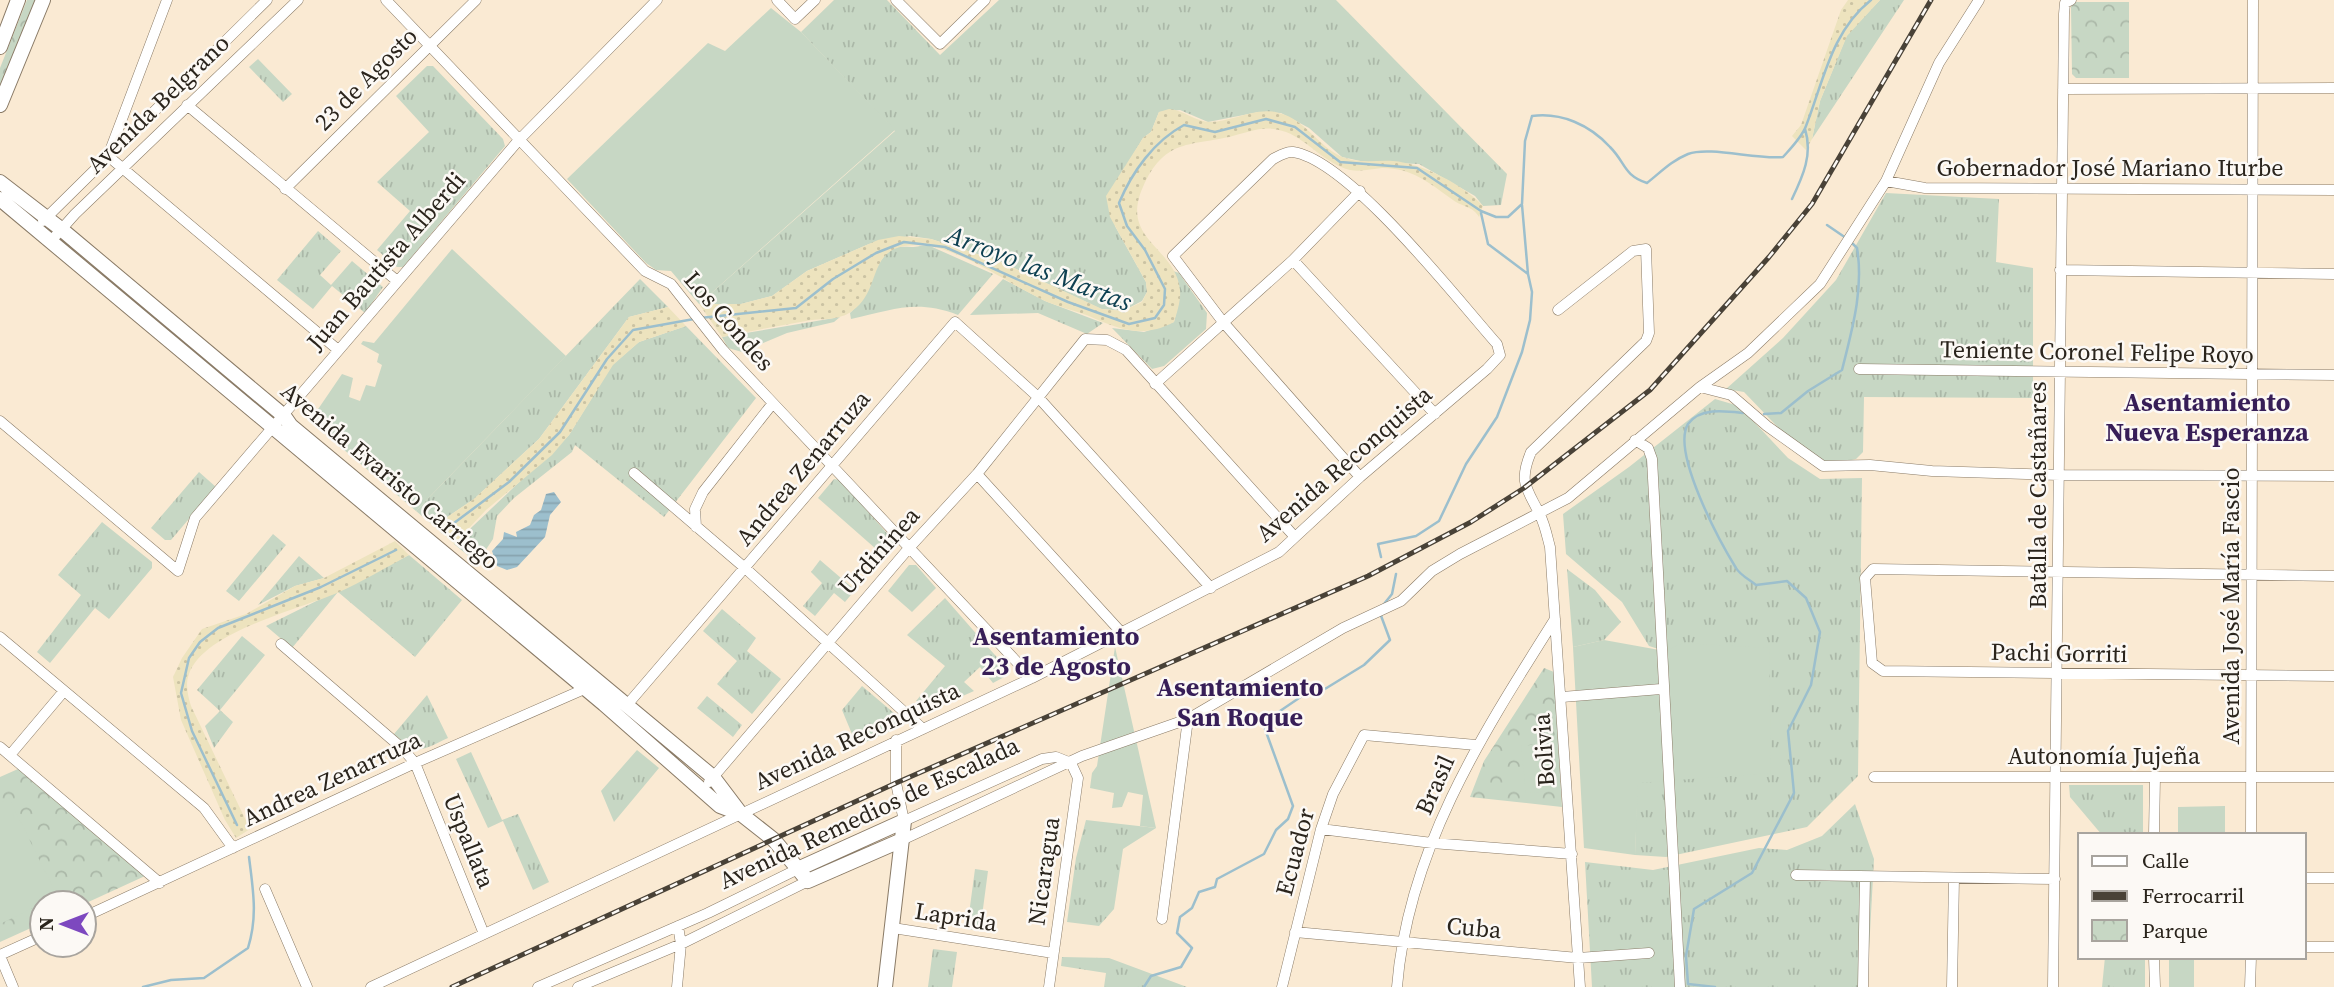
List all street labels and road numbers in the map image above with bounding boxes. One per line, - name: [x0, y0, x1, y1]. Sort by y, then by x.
- street label: 23 de Agosto: [307, 20, 425, 138]
- street label: Avenida Belgrano: [79, 27, 237, 181]
- street label: Gobernador José Mariano Iturbe: [1936, 151, 2284, 184]
- street label: Juan Bautista Alberdi: [298, 164, 472, 358]
- street label: Los Condes: [677, 264, 782, 378]
- street label: Teniente Coronel Felipe Royo: [1940, 332, 2254, 371]
- street label: Avenida Evaristo Carriego: [274, 374, 507, 577]
- street label: Avenida Reconquista: [1249, 377, 1439, 549]
- street label: Batalla de Castañares: [2021, 381, 2054, 609]
- street label: Andrea Zenarruza: [728, 382, 878, 552]
- street label: Avenida José María Fascio: [2214, 467, 2247, 745]
- street label: Urdininea: [830, 499, 927, 602]
- street label: Pachi Gorriti: [1990, 635, 2128, 670]
- street label: Avenida Reconquista: [749, 673, 966, 798]
- street label: Bolivia: [1524, 711, 1563, 788]
- street label: Andrea Zenarruza: [237, 722, 427, 834]
- street label: Avenida Remedios de Escalada: [713, 728, 1025, 897]
- street label: Autonomía Jujeña: [2008, 739, 2201, 772]
- street label: Brasil: [1407, 750, 1462, 820]
- street label: Uspallata: [436, 789, 504, 894]
- street label: Ecuador: [1267, 804, 1322, 899]
- street label: Nicaragua: [1020, 814, 1068, 927]
- street label: Laprida: [913, 894, 1000, 939]
- street label: Cuba: [1445, 909, 1504, 946]

